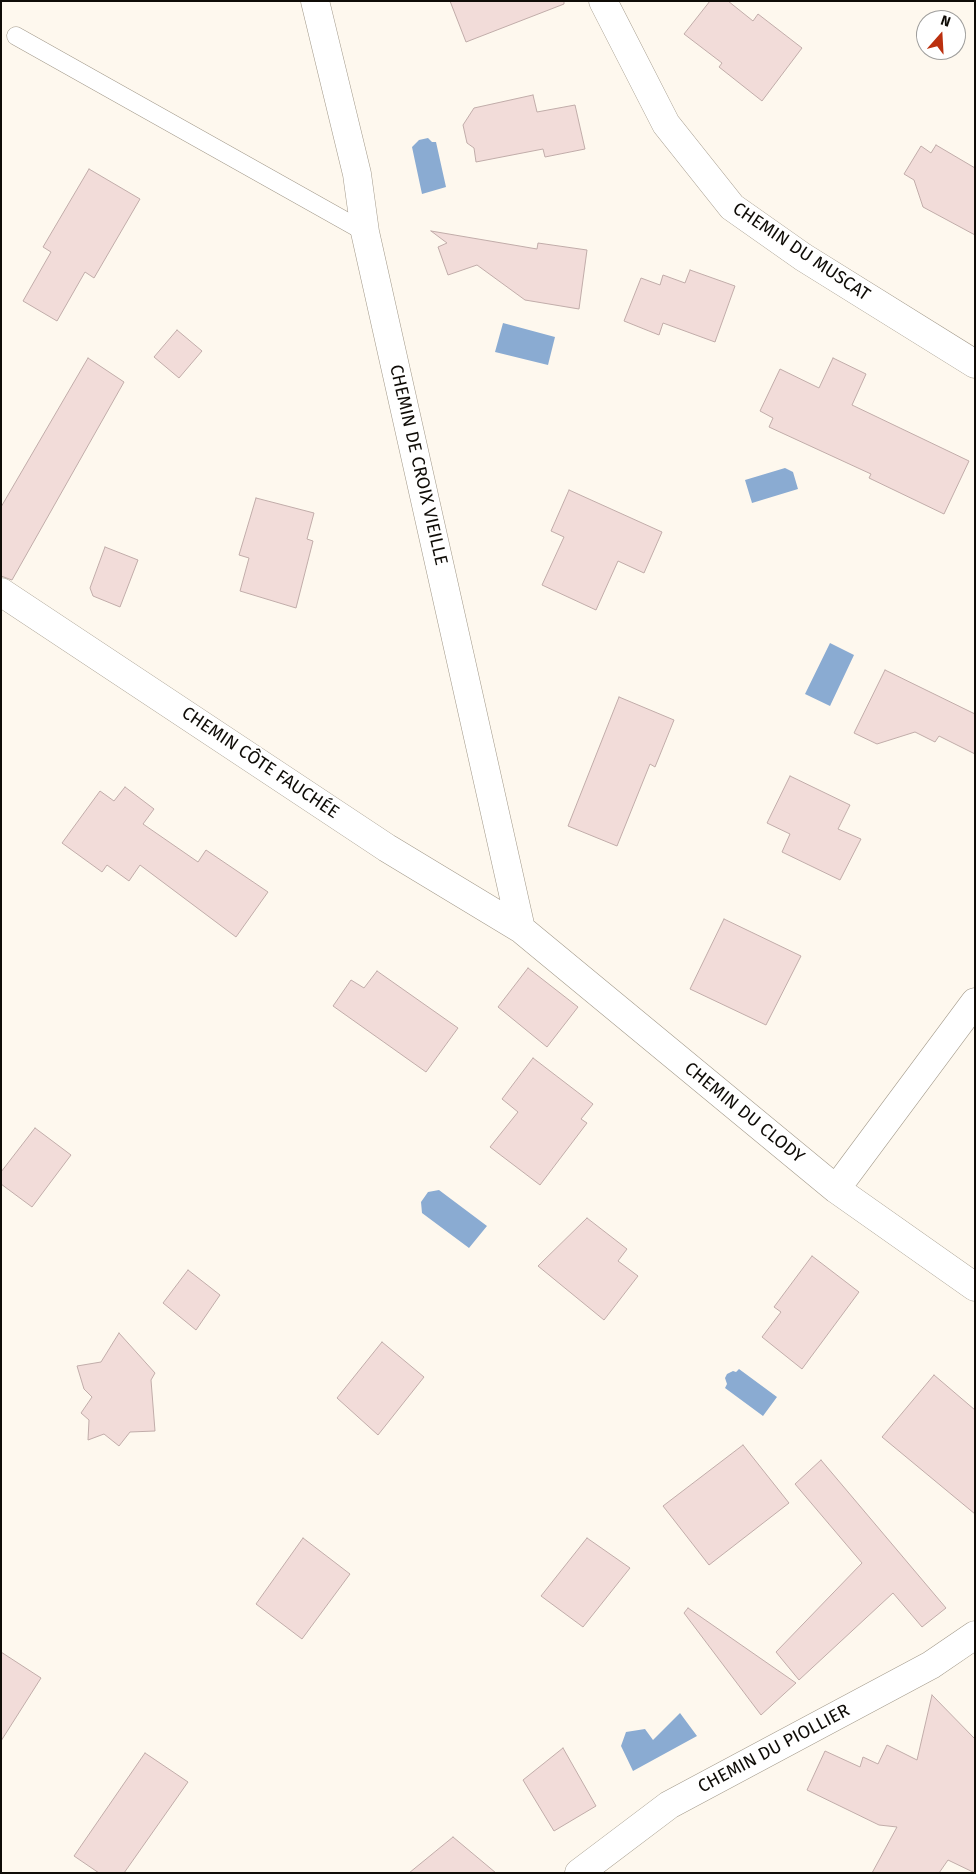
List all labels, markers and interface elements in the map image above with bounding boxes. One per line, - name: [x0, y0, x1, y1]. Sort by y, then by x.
- north arrow: [916, 10, 966, 60]
- text: N: [939, 12, 953, 31]
- street label: CHEMIN DU MUSCAT: [728, 198, 874, 306]
- street label: CHEMIN DE CROIX VIEILLE: [384, 363, 452, 567]
- street label: CHEMIN CÔTE FAUCHÉE: [177, 702, 343, 824]
- street label: CHEMIN DU CLODY: [680, 1058, 808, 1168]
- street label: CHEMIN DU PIOLLIER: [695, 1700, 853, 1798]

